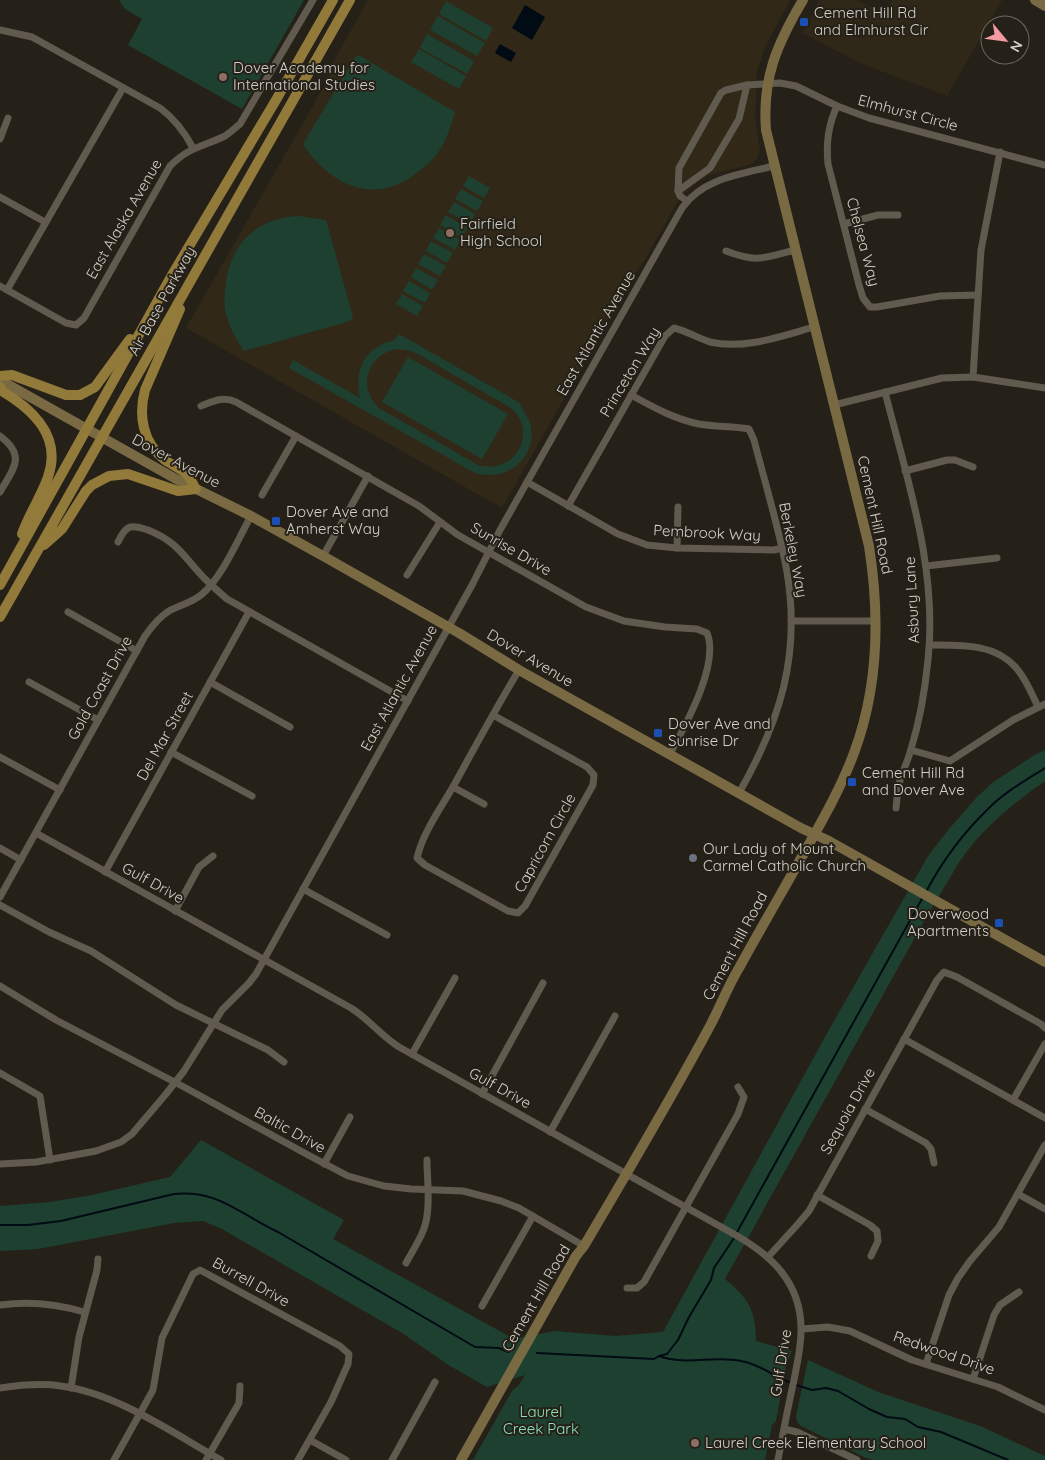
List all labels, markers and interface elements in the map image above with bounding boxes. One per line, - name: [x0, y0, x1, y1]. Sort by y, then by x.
- place label: Cement Hill Rd and Elmhurst Cir: [814, 3, 929, 39]
- north arrow: [980, 15, 1030, 65]
- marker: Cement Hill Rd and Elmhurst Cir: [798, 16, 810, 28]
- text: N: [1006, 37, 1027, 55]
- place label: Dover Academy for International Studies: [233, 58, 375, 94]
- marker: Dover Academy for International Studies: [217, 71, 229, 83]
- street label: Elmhurst Circle: [856, 90, 960, 135]
- street label: East Alaska Avenue: [81, 155, 166, 282]
- street label: Chelsea Way: [843, 195, 884, 288]
- place label: Fairfield High School: [460, 214, 542, 250]
- marker: Fairfield High School: [444, 227, 456, 239]
- street label: Air Base Parkway: [124, 243, 199, 359]
- street label: East Atlantic Avenue: [552, 267, 639, 399]
- street label: Princeton Way: [595, 323, 664, 420]
- street label: Dover Avenue: [129, 429, 224, 492]
- street label: Cement Hill Road: [854, 454, 897, 576]
- street label: Berkeley Way: [775, 501, 812, 599]
- place label: Dover Ave and Amherst Way: [286, 502, 389, 538]
- marker: Dover Ave and Amherst Way: [270, 515, 282, 527]
- street label: Sunrise Drive: [467, 518, 555, 579]
- street label: Pembrook Way: [653, 520, 761, 545]
- street label: Asbury Lane: [900, 556, 923, 644]
- street label: East Atlantic Avenue: [356, 621, 441, 754]
- street label: Dover Avenue: [484, 624, 577, 691]
- street label: Gold Coast Drive: [63, 632, 136, 743]
- street label: Del Mar Street: [132, 688, 197, 784]
- place label: Dover Ave and Sunrise Dr: [668, 714, 771, 750]
- marker: Dover Ave and Sunrise Dr: [652, 727, 664, 739]
- place label: Cement Hill Rd and Dover Ave: [862, 763, 965, 799]
- marker: Cement Hill Rd and Dover Ave: [846, 776, 858, 788]
- street label: Capricorn Circle: [510, 790, 580, 896]
- place label: Our Lady of Mount Carmel Catholic Church: [703, 839, 866, 875]
- marker: Our Lady of Mount Carmel Catholic Church: [687, 852, 699, 864]
- street label: Gulf Drive: [119, 858, 188, 907]
- street label: Cement Hill Road: [698, 888, 771, 1003]
- place label: Doverwood Apartments: [907, 904, 989, 940]
- marker: Doverwood Apartments: [993, 917, 1005, 929]
- street label: Gulf Drive: [466, 1063, 535, 1112]
- street label: Sequoia Drive: [816, 1064, 879, 1157]
- street label: Baltic Drive: [251, 1102, 329, 1157]
- street label: Cement Hill Road: [497, 1241, 574, 1355]
- street label: Burrell Drive: [209, 1253, 293, 1311]
- street label: Redwood Drive: [891, 1326, 997, 1379]
- street label: Gulf Drive: [766, 1328, 795, 1398]
- park label: Laurel Creek Park: [503, 1402, 579, 1438]
- place label: Laurel Creek Elementary School: [705, 1433, 926, 1452]
- marker: Laurel Creek Elementary School: [689, 1437, 701, 1449]

